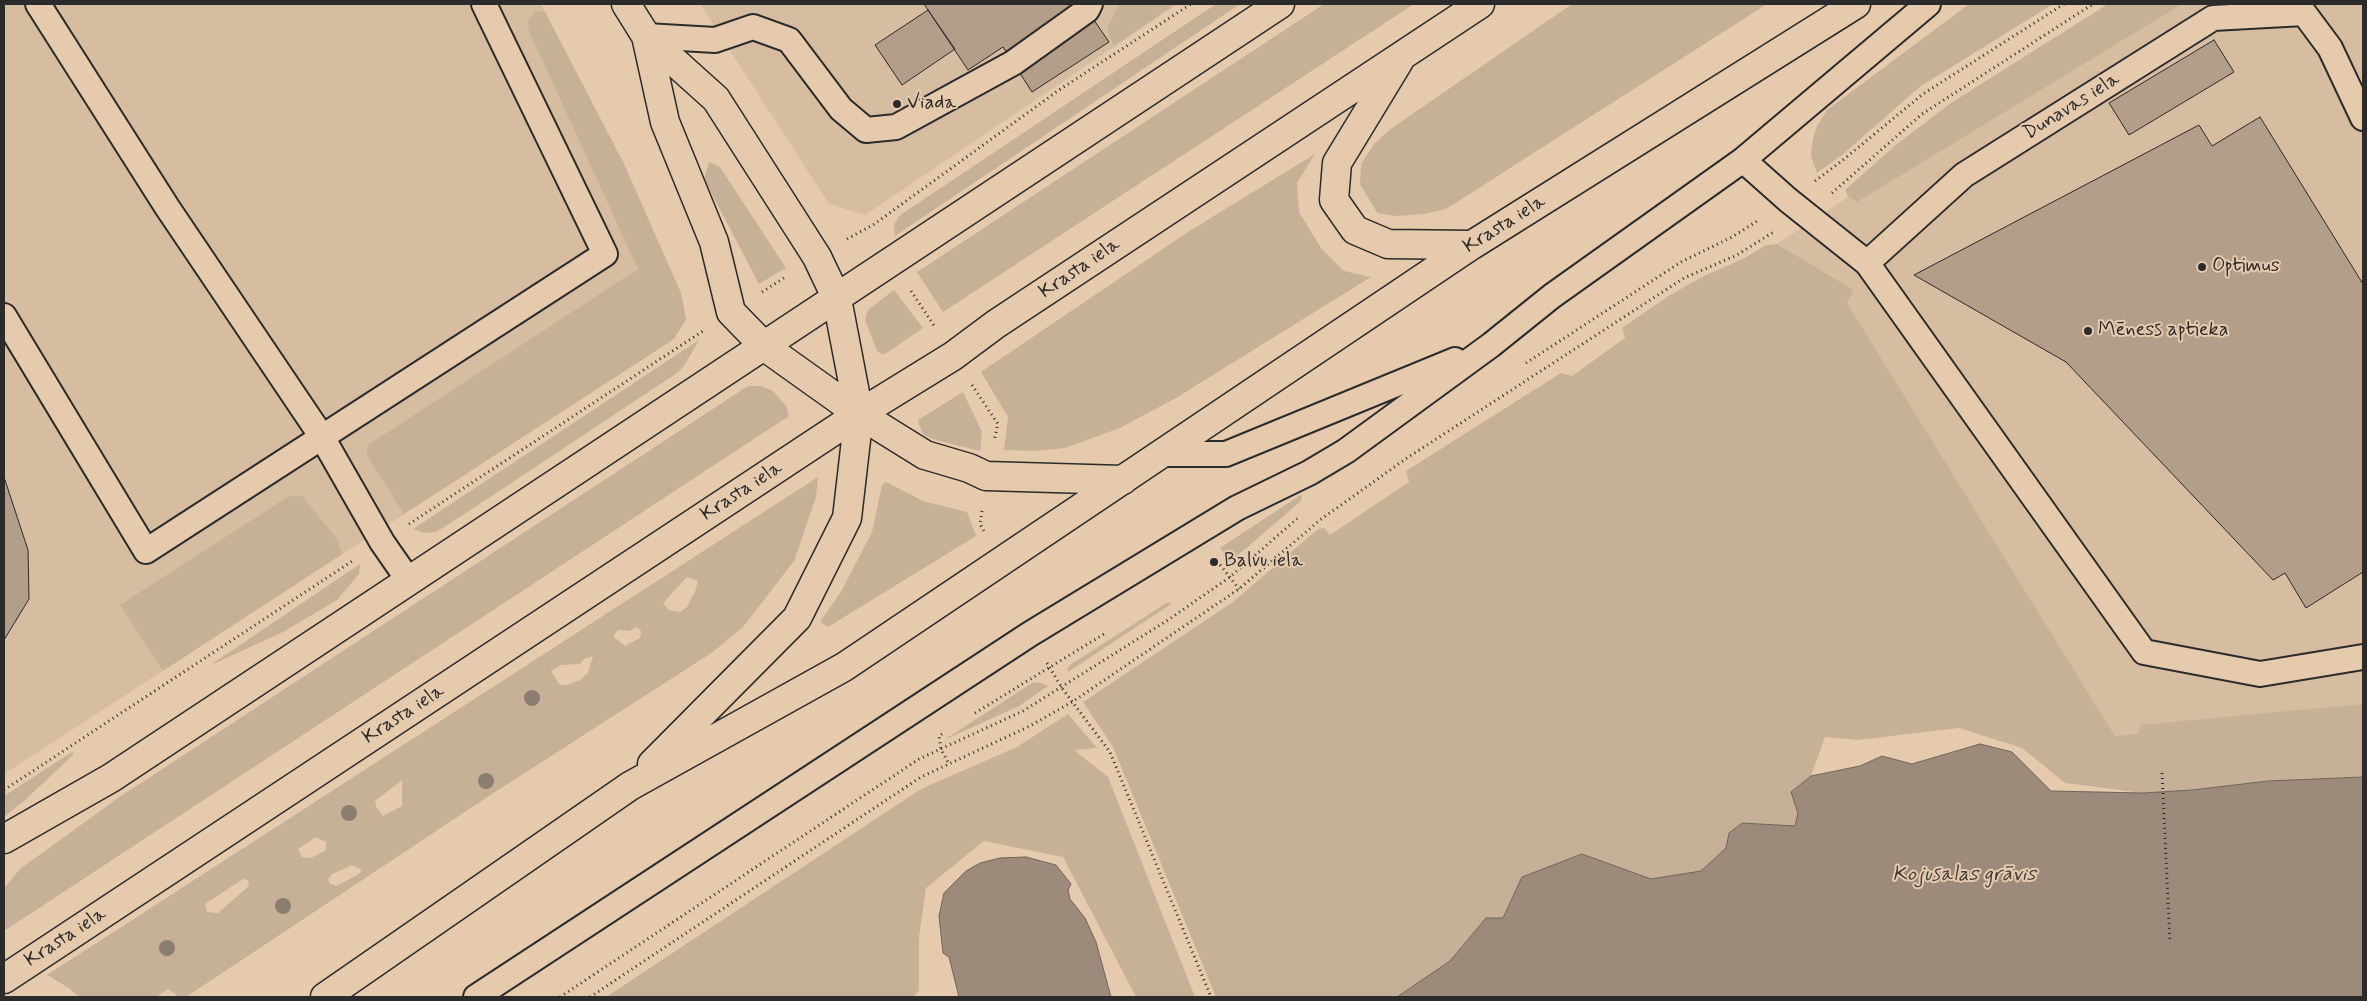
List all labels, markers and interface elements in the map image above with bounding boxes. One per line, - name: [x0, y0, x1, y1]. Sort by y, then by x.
- street label: Dunavas iela: [2020, 68, 2124, 146]
- place label: Viada: [907, 92, 956, 116]
- marker: Viada: [891, 98, 903, 110]
- street label: Krasta iela: [1460, 190, 1550, 260]
- street label: Krasta iela: [1035, 233, 1125, 305]
- place label: Optimus: [2212, 255, 2280, 279]
- marker: Optimus: [2196, 261, 2208, 273]
- place label: Mēness aptieka: [2098, 319, 2228, 343]
- marker: Mēness aptieka: [2082, 325, 2094, 337]
- street label: Krasta iela: [697, 457, 787, 527]
- place label: Balvu iela: [1224, 550, 1303, 574]
- marker: Balvu iela: [1208, 556, 1220, 568]
- street label: Krasta iela: [359, 680, 449, 750]
- water label: Kojusalas grāvis: [1892, 863, 2036, 889]
- street label: Krasta iela: [21, 903, 111, 973]

